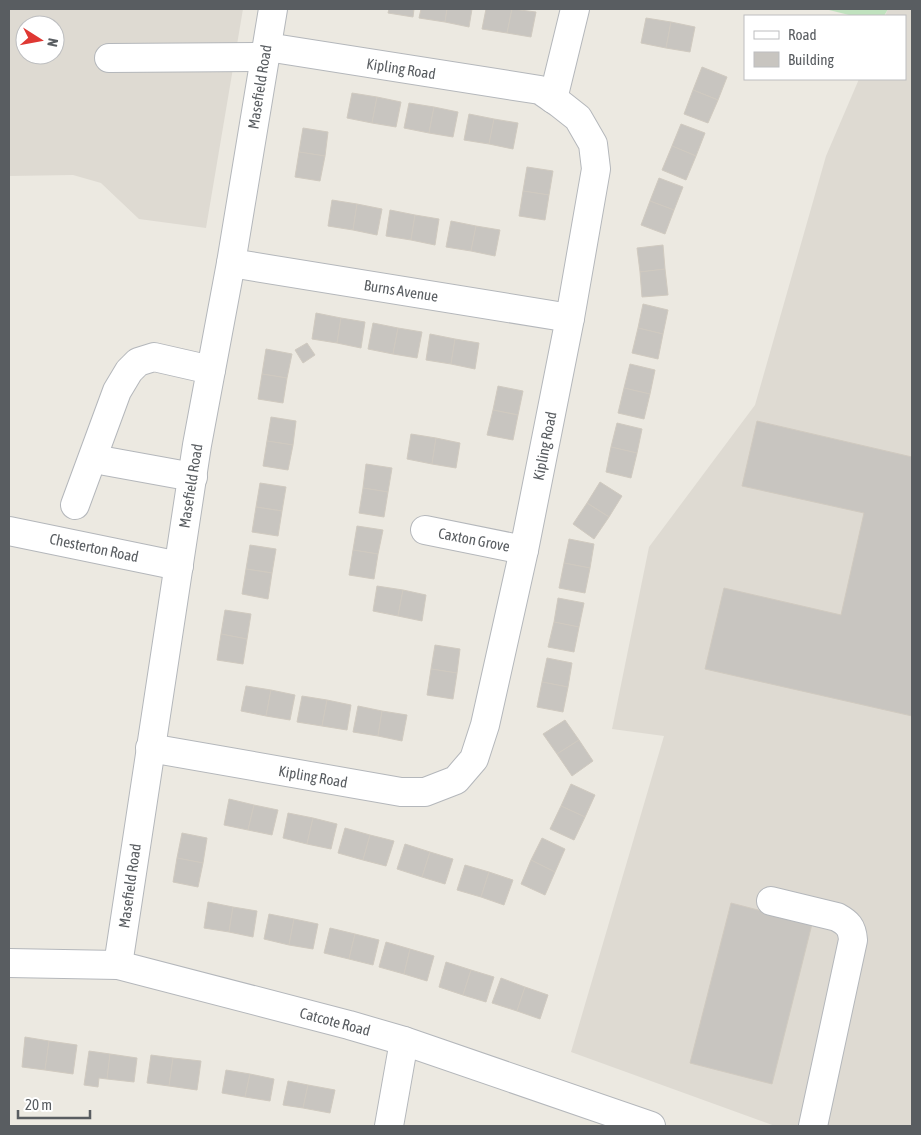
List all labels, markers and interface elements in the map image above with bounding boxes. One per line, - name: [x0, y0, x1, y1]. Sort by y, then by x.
- north arrow: [15, 15, 65, 65]
- legend: [744, 15, 906, 80]
- text: Road: [788, 26, 817, 43]
- text: N: [44, 37, 61, 48]
- street label: Masefield Road: [244, 44, 275, 130]
- text: Building: [788, 51, 834, 68]
- street label: Kipling Road: [365, 55, 437, 82]
- street label: Burns Avenue: [363, 276, 440, 305]
- street label: Kipling Road: [530, 410, 560, 482]
- street label: Masefield Road: [175, 443, 206, 529]
- street label: Caxton Grove: [437, 524, 511, 555]
- street label: Chesterton Road: [48, 530, 140, 565]
- street label: Kipling Road: [277, 762, 349, 791]
- street label: Masefield Road: [115, 843, 144, 929]
- street label: Catcote Road: [298, 1004, 372, 1039]
- scale bar: [18, 1088, 90, 1120]
- text: 20 m: [25, 1096, 52, 1113]

